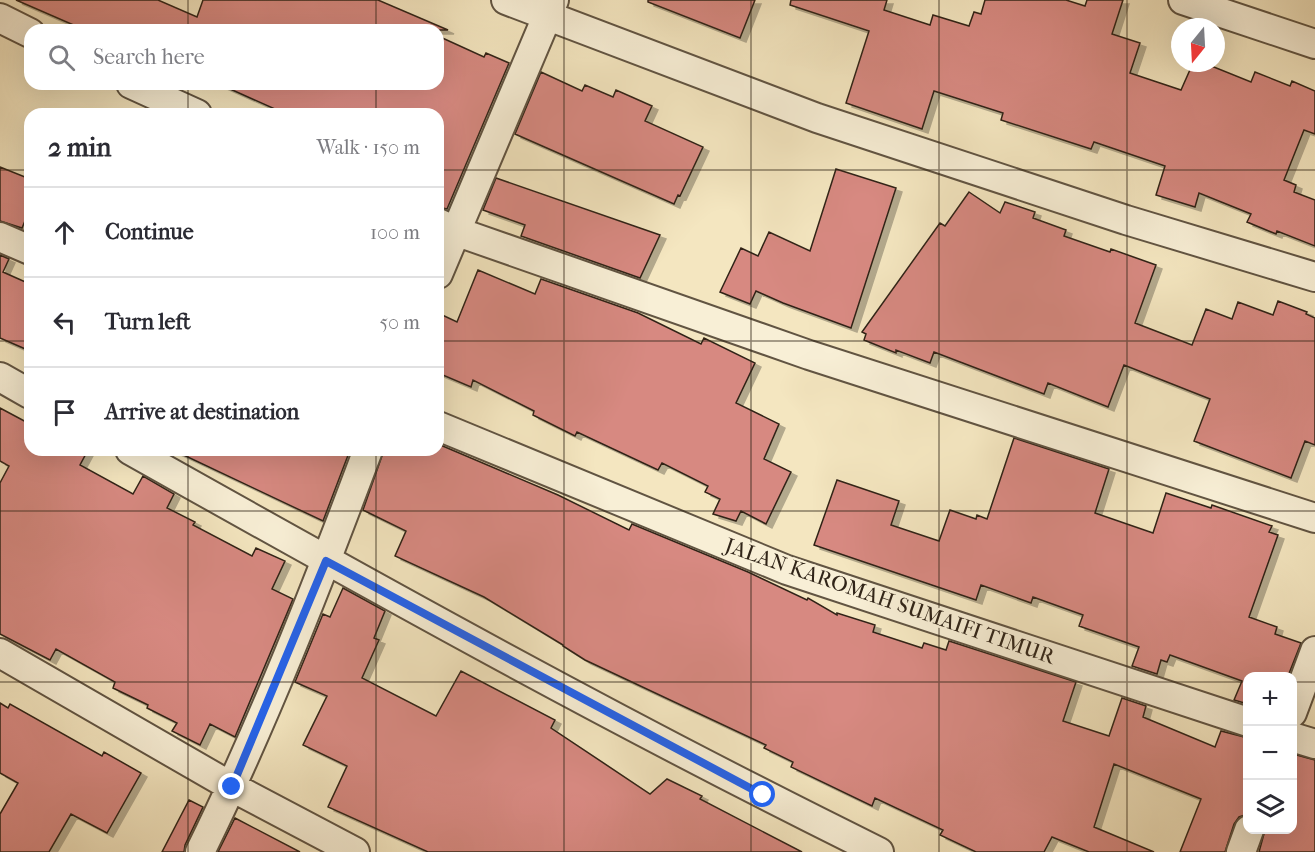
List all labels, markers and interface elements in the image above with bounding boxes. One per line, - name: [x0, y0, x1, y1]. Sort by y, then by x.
- north arrow: [1171, 18, 1225, 72]
- search box: [24, 24, 444, 90]
- icon: search: [45, 41, 78, 74]
- text: Search here: [93, 44, 205, 70]
- text: 2 min: [48, 132, 111, 163]
- text: Walk · 150 m: [316, 136, 420, 159]
- icon: ahead: [48, 216, 81, 249]
- text: Continue: [105, 219, 194, 245]
- text: 100 m: [370, 221, 420, 244]
- icon: left: [48, 306, 81, 339]
- text: Turn left: [105, 309, 191, 335]
- text: 50 m: [379, 311, 420, 334]
- icon: arrive: [48, 396, 81, 429]
- text: Arrive at destination: [105, 399, 299, 425]
- street label: JALAN KAROMAH SUMAIFI TIMUR: [720, 532, 1059, 669]
- map controls: [1243, 672, 1297, 834]
- button: +: [1243, 672, 1297, 726]
- button: −: [1243, 726, 1297, 780]
- route end: [218, 773, 244, 799]
- button: layers: [1243, 780, 1297, 834]
- route start: [749, 781, 775, 807]

